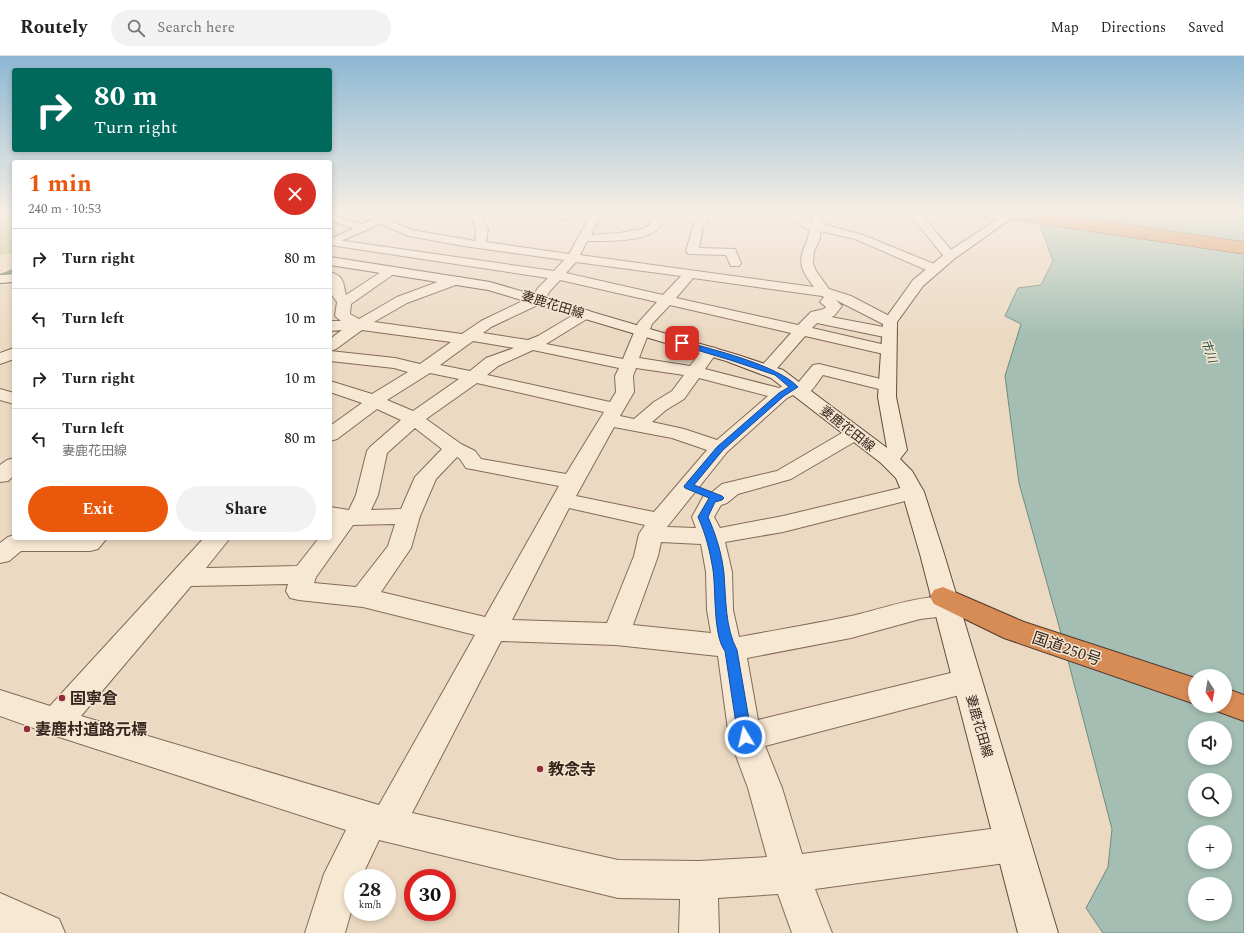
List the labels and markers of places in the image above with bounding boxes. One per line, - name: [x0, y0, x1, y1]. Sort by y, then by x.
- pin: [665, 326, 699, 360]
- place label: 固寧倉: [70, 687, 118, 711]
- marker: 固寧倉: [57, 693, 67, 703]
- place label: 妻鹿村道路元標: [35, 718, 147, 742]
- marker: 妻鹿村道路元標: [22, 724, 32, 734]
- place label: 教念寺: [548, 758, 596, 782]
- marker: 教念寺: [535, 764, 545, 774]

